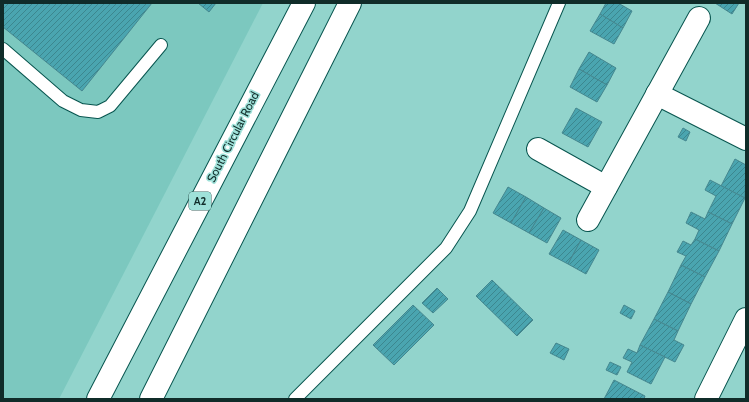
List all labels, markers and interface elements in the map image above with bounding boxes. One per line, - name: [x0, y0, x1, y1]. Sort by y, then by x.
- street label: South Circular Road: [203, 89, 262, 185]
- road number: A2: [189, 192, 211, 210]

